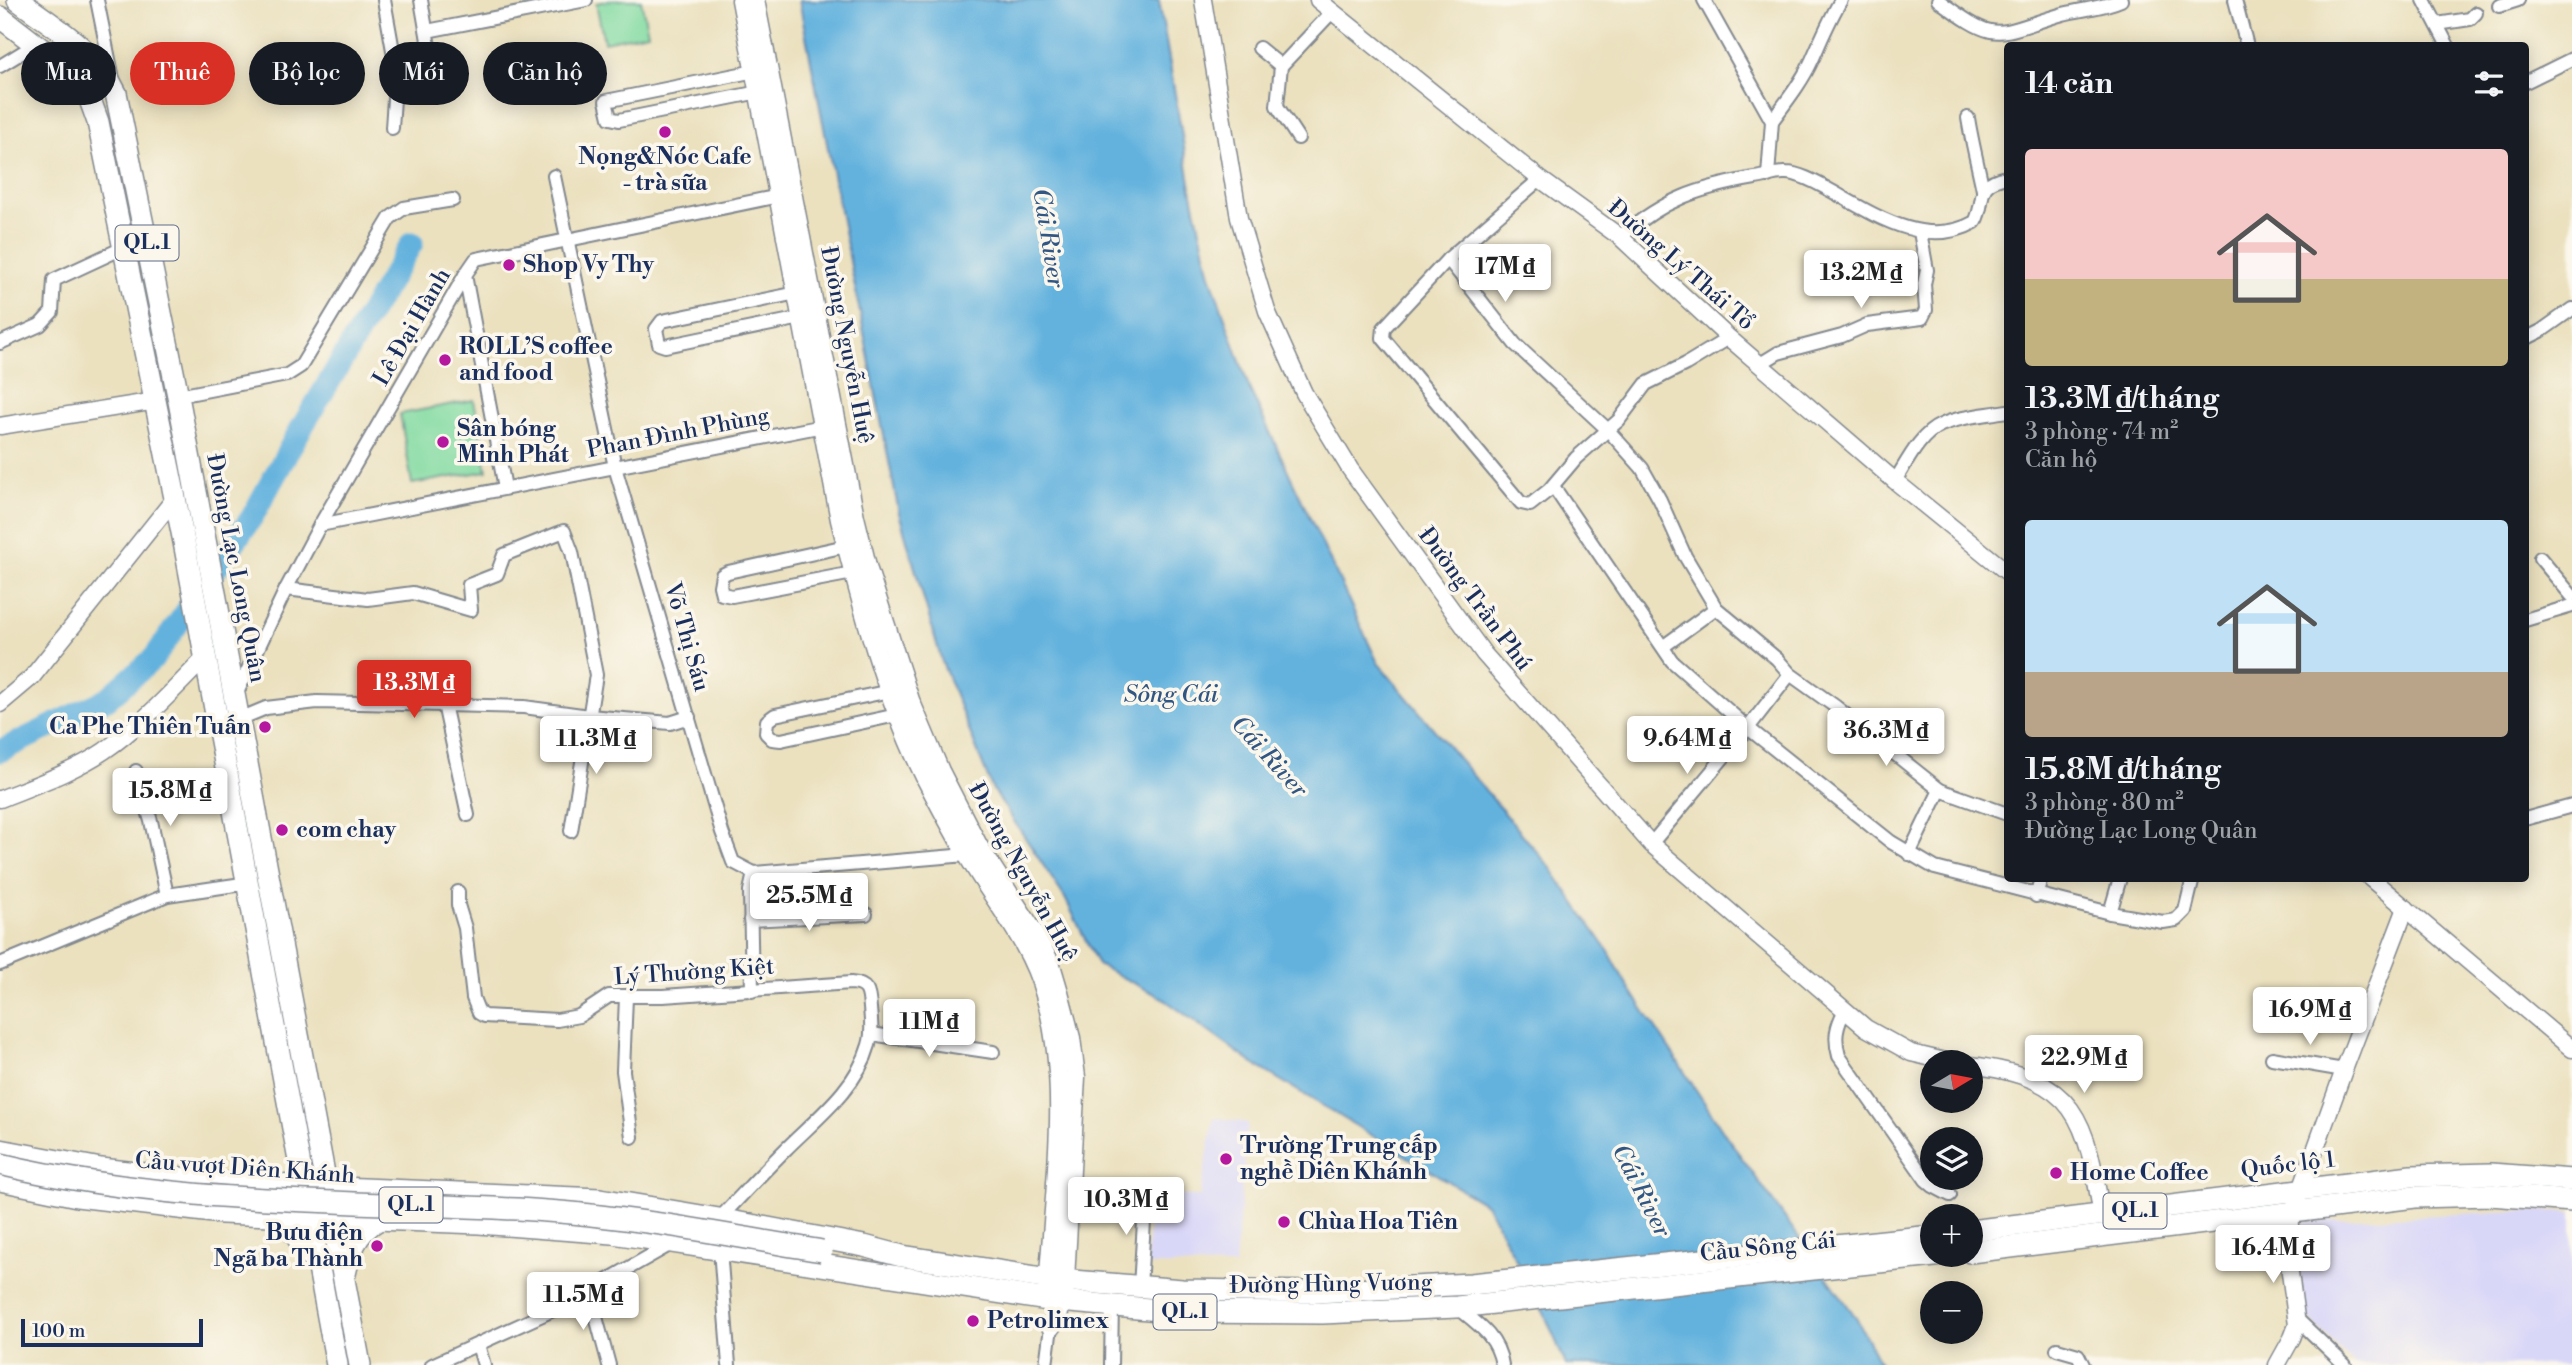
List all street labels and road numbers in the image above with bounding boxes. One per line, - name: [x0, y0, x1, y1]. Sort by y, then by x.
- street label: Đường Lý Thái Tổ: [1602, 194, 1760, 336]
- road number: QL.1: [116, 226, 178, 260]
- street label: Đường Nguyễn Huệ: [814, 244, 880, 446]
- street label: Lê Đại Hành: [367, 263, 457, 391]
- street label: Phan Đình Phùng: [584, 402, 772, 464]
- street label: Đường Lạc Long Quân: [200, 451, 272, 685]
- street label: Đường Trần Phú: [1412, 522, 1538, 676]
- street label: Võ Thị Sáu: [658, 578, 716, 695]
- street label: Đường Nguyễn Huệ: [962, 778, 1084, 966]
- street label: Lý Thường Kiệt: [613, 952, 775, 992]
- street label: Quốc lộ 1: [2239, 1145, 2337, 1185]
- street label: Cầu vượt Diên Khánh: [134, 1146, 356, 1190]
- road number: QL.1: [380, 1188, 442, 1222]
- road number: QL.1: [2104, 1194, 2166, 1228]
- street label: Cầu Sông Cái: [1699, 1226, 1837, 1268]
- street label: Đường Hùng Vương: [1229, 1268, 1433, 1300]
- road number: QL.1: [1154, 1294, 1216, 1330]

